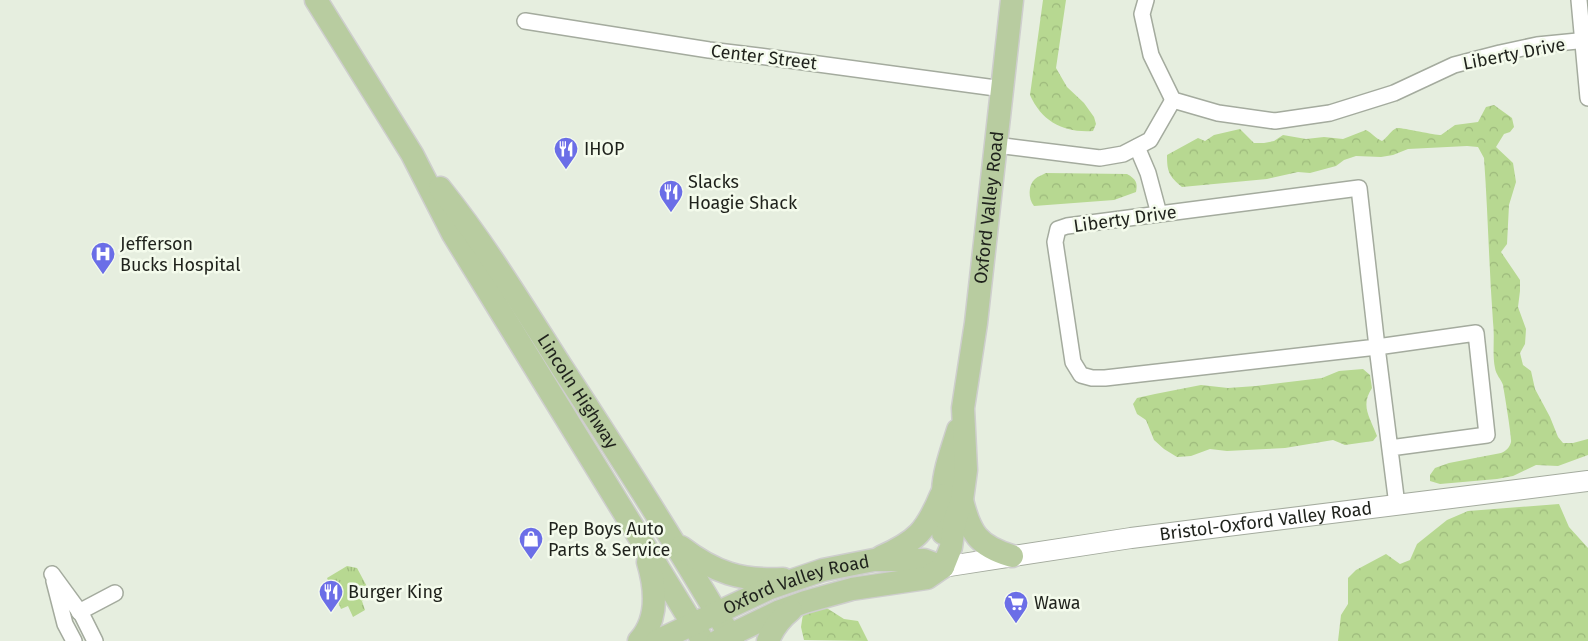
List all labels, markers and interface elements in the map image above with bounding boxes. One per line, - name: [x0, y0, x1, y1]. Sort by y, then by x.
- street label: Liberty Drive: [1461, 33, 1567, 75]
- street label: Center Street: [710, 40, 819, 74]
- street label: Oxford Valley Road: [969, 130, 1008, 285]
- restaurant icon: IHOP: [553, 136, 579, 170]
- place label: IHOP: [584, 138, 624, 160]
- place label: Slacks Hoagie Shack: [688, 171, 798, 214]
- restaurant icon: Slacks Hoagie Shack: [658, 179, 684, 213]
- street label: Liberty Drive: [1072, 201, 1178, 237]
- place label: Jefferson Bucks Hospital: [120, 233, 241, 276]
- hospital icon: Jefferson Bucks Hospital: [90, 241, 116, 275]
- street label: Lincoln Highway: [533, 330, 623, 453]
- street label: Bristol-Oxford Valley Road: [1158, 497, 1373, 545]
- place label: Pep Boys Auto Parts & Service: [548, 518, 670, 561]
- shop icon: Pep Boys Auto Parts & Service: [518, 526, 544, 560]
- street label: Oxford Valley Road: [719, 550, 871, 619]
- restaurant icon: Burger King: [318, 579, 344, 613]
- place label: Burger King: [348, 581, 443, 603]
- supermarket icon: Wawa: [1003, 590, 1029, 624]
- place label: Wawa: [1034, 592, 1081, 614]

